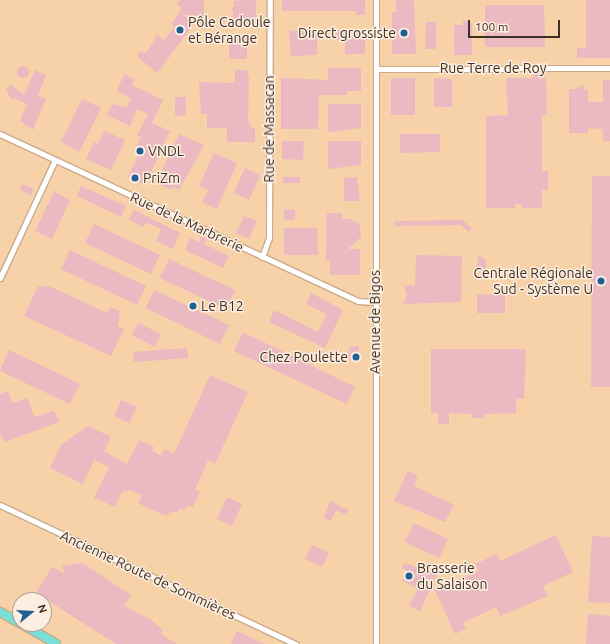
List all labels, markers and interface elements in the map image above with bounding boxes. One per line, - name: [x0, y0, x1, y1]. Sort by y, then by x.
- scale bar: [470, 12, 562, 38]
- place label: Pôle Cadoule et Bérange: [188, 14, 271, 46]
- text: 100 m: [475, 20, 508, 33]
- marker: Pôle Cadoule et Bérange: [175, 25, 185, 35]
- place label: Direct grossiste: [298, 25, 396, 41]
- marker: Direct grossiste: [399, 28, 409, 38]
- street label: Rue Terre de Roy: [440, 60, 546, 76]
- street label: Rue de Massacan: [261, 75, 277, 183]
- place label: VNDL: [148, 143, 184, 159]
- marker: VNDL: [135, 146, 145, 156]
- place label: PriZm: [143, 170, 180, 186]
- marker: PriZm: [130, 173, 140, 183]
- street label: Rue de la Marbrerie: [128, 188, 246, 256]
- place label: Centrale Régionale Sud - Système U: [473, 265, 593, 298]
- street label: Avenue de Bigos: [367, 270, 383, 374]
- marker: Centrale Régionale Sud - Système U: [596, 276, 606, 286]
- place label: Le B12: [201, 298, 244, 314]
- marker: Le B12: [188, 301, 198, 311]
- place label: Chez Poulette: [260, 349, 348, 365]
- marker: Chez Poulette: [351, 352, 361, 362]
- street label: Ancienne Route de Sommières: [57, 527, 239, 623]
- place label: Brasserie du Salaison: [417, 560, 487, 592]
- marker: Brasserie du Salaison: [404, 571, 414, 581]
- north arrow: [12, 592, 52, 632]
- text: N: [35, 603, 49, 614]

